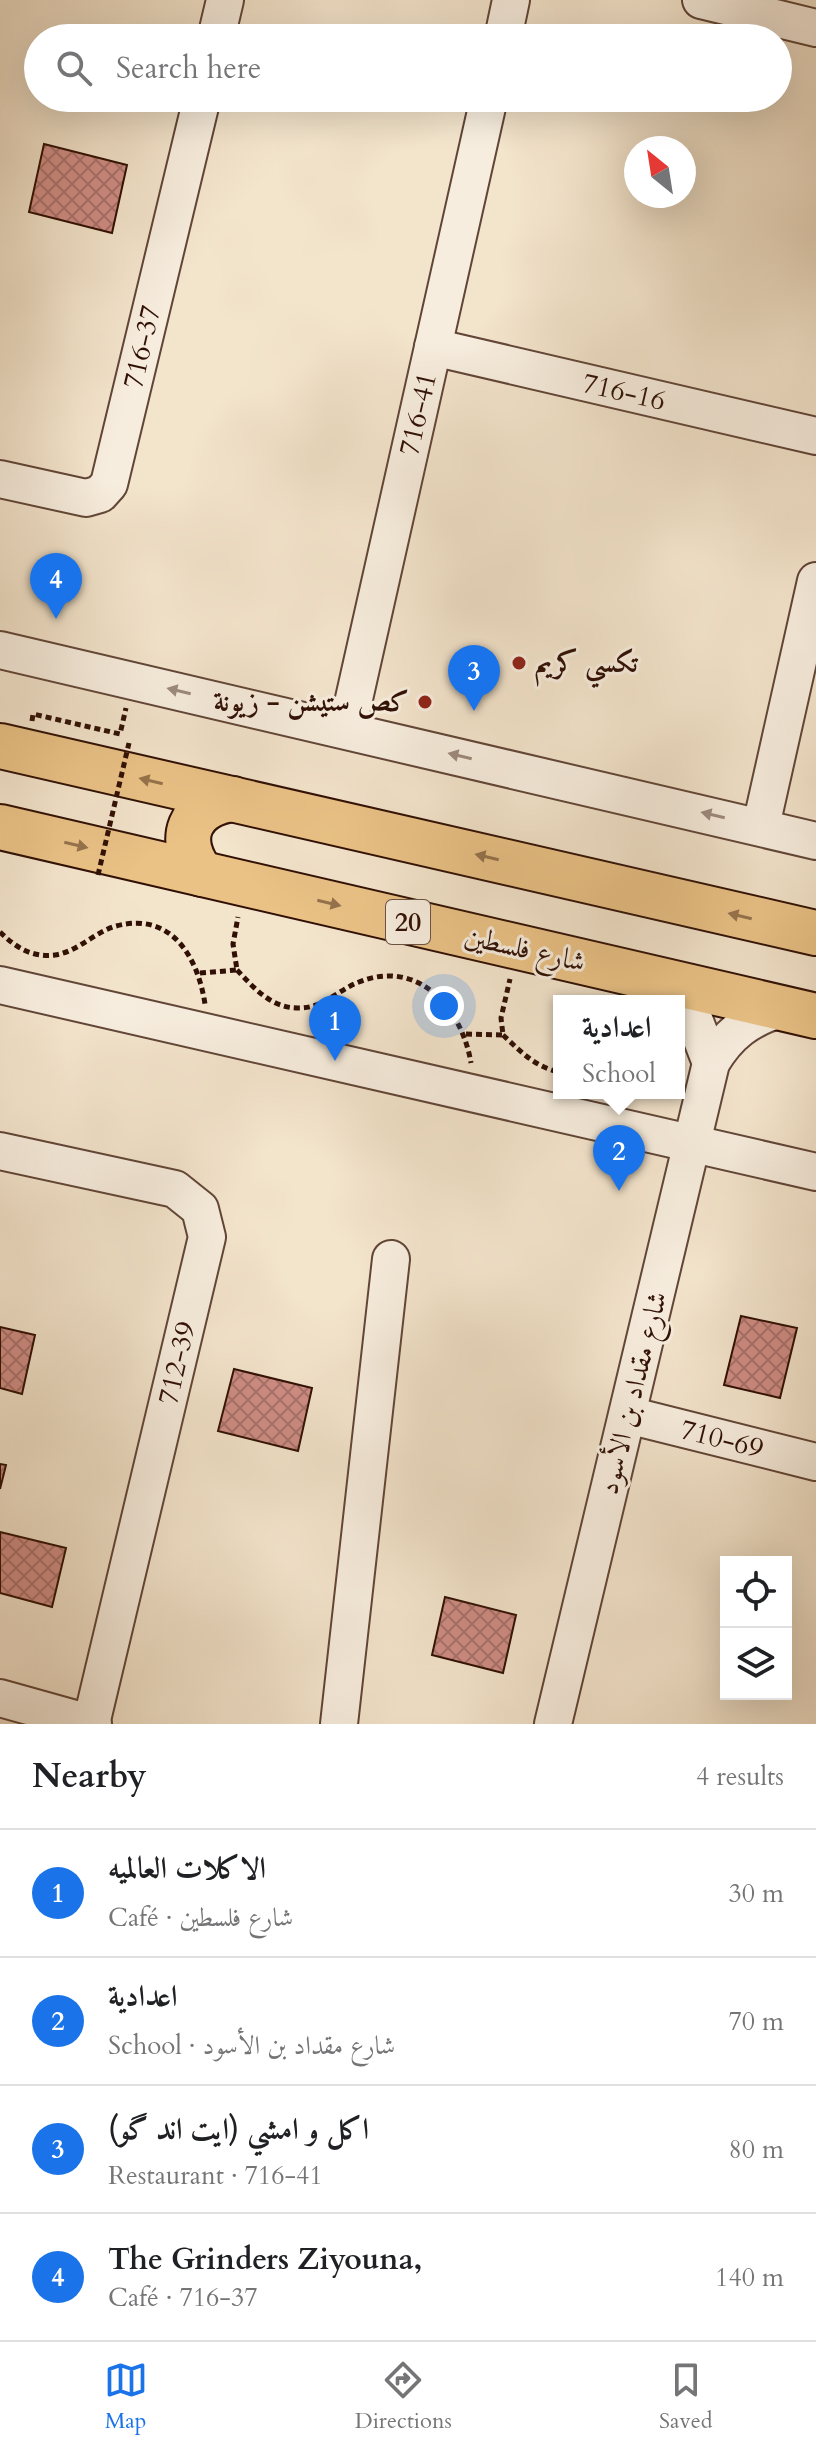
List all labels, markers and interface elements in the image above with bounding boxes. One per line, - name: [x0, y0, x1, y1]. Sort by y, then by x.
- search box: [24, 24, 792, 112]
- icon: search: [52, 46, 96, 90]
- text: Search here: [116, 48, 261, 89]
- north arrow: [624, 136, 696, 208]
- street label: 716-37: [114, 302, 170, 392]
- street label: 716-16: [579, 364, 669, 420]
- street label: 716-41: [390, 369, 446, 459]
- pin: 4: [30, 553, 82, 619]
- place label: تكسي كريم: [535, 644, 639, 689]
- pin: 3: [448, 645, 500, 711]
- marker: تكسي كريم: [510, 654, 528, 672]
- place label: كص ستيشن - زيونة: [213, 683, 409, 721]
- one-way arrow: [167, 684, 192, 697]
- marker: كص ستيشن - زيونة: [416, 693, 434, 711]
- one-way arrow: [447, 749, 472, 762]
- one-way arrow: [139, 774, 164, 786]
- one-way arrow: [701, 808, 726, 821]
- one-way arrow: [64, 839, 89, 852]
- one-way arrow: [474, 851, 499, 863]
- one-way arrow: [317, 898, 342, 910]
- road number: 20: [386, 900, 430, 944]
- one-way arrow: [727, 909, 752, 921]
- street label: شارع فلسطين: [460, 917, 589, 985]
- your location: [424, 986, 464, 1026]
- pin: 1: [309, 995, 361, 1061]
- popup: [553, 995, 685, 1099]
- text: اعدادية: [582, 1007, 651, 1048]
- text: School: [582, 1056, 656, 1091]
- pin: 2: [593, 1125, 645, 1191]
- street label: شارع مقداد بن الأسود: [589, 1288, 680, 1499]
- street label: 712-39: [149, 1318, 205, 1408]
- street label: 710-69: [677, 1410, 767, 1468]
- map controls: [720, 1556, 792, 1700]
- button: locate: [720, 1556, 792, 1628]
- button: layers: [720, 1628, 792, 1700]
- text: Nearby: [32, 1753, 147, 1799]
- text: 4 results: [696, 1759, 784, 1794]
- text: الاكلات العالميه: [108, 1848, 266, 1889]
- text: 1: [51, 1876, 65, 1911]
- text: 30 m: [728, 1876, 784, 1911]
- text: Café · شارع فلسطين: [108, 1900, 293, 1935]
- text: اعدادية: [108, 1976, 177, 2017]
- text: 2: [51, 2004, 65, 2039]
- text: 70 m: [728, 2004, 784, 2039]
- text: School · شارع مقداد بن الأسود: [108, 2028, 395, 2063]
- text: اكل و امشي (ايت اند گو): [108, 2109, 369, 2150]
- text: 3: [51, 2132, 65, 2167]
- text: 80 m: [728, 2132, 784, 2167]
- text: Restaurant · 716-41: [108, 2158, 323, 2193]
- text: The Grinders Ziyouna,: [108, 2239, 422, 2280]
- text: 4: [51, 2260, 65, 2295]
- text: 140 m: [715, 2260, 784, 2295]
- text: Café · 716-37: [108, 2280, 258, 2315]
- tab: Map: [104, 2358, 148, 2436]
- tab: Directions: [355, 2358, 452, 2436]
- tab: Saved: [659, 2358, 712, 2436]

